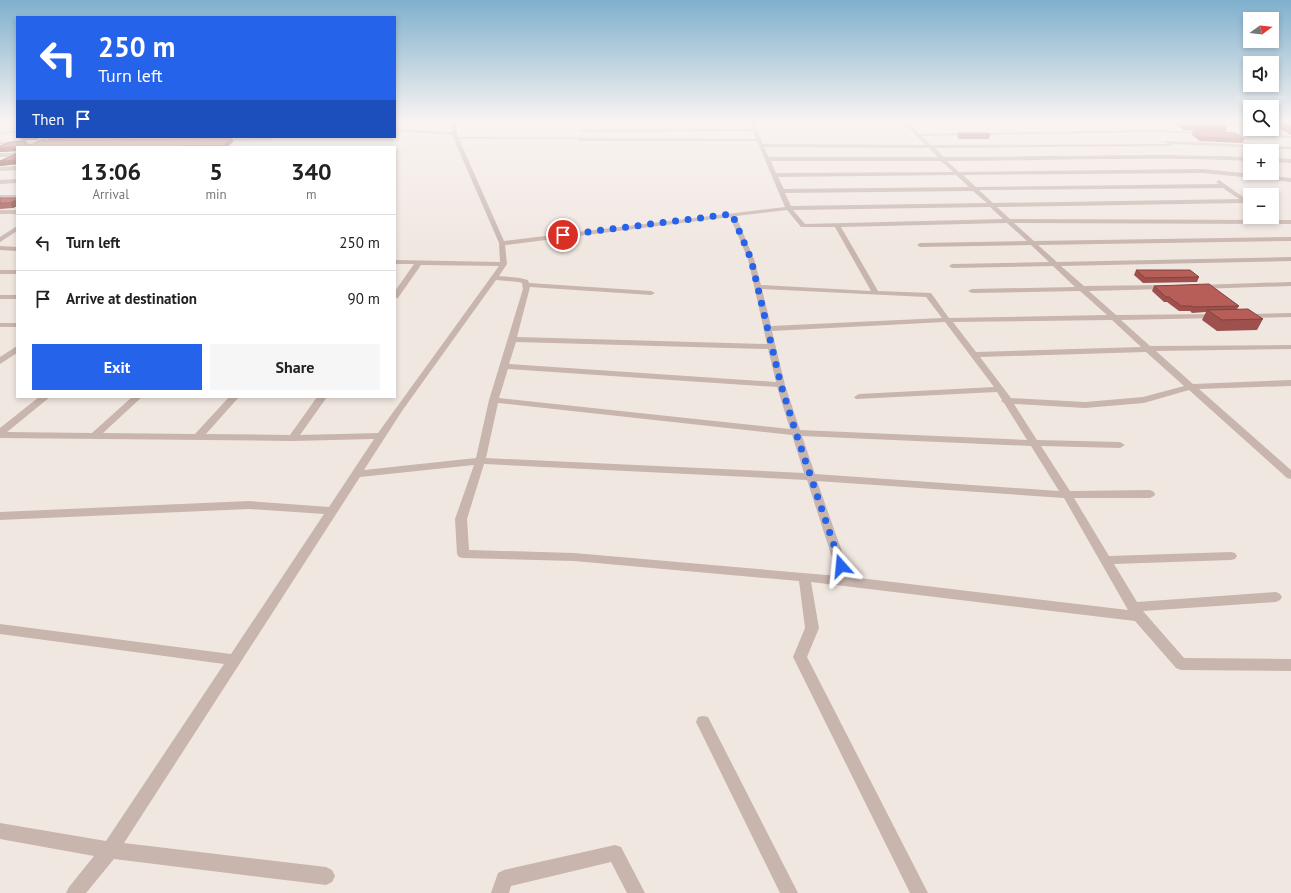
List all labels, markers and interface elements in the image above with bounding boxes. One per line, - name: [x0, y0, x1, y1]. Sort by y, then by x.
- north arrow: [1243, 12, 1279, 48]
- map controls: [1243, 12, 1279, 224]
- text: 250 m: [98, 28, 175, 65]
- icon: left: [32, 32, 84, 84]
- button: sound: [1243, 56, 1279, 92]
- text: Turn left: [98, 64, 163, 87]
- button: search: [1243, 100, 1279, 136]
- icon: arrive: [72, 108, 94, 130]
- text: Then: [32, 110, 64, 129]
- button: +: [1243, 144, 1279, 180]
- text: 13:06: [80, 156, 141, 187]
- text: 5: [209, 156, 223, 187]
- text: 340: [291, 156, 332, 187]
- text: Arrival: [93, 186, 129, 203]
- text: min: [205, 186, 227, 203]
- text: m: [306, 186, 317, 203]
- button: −: [1243, 188, 1279, 224]
- pin: [546, 218, 580, 252]
- icon: arrive: [552, 224, 574, 246]
- icon: left: [32, 232, 54, 254]
- text: Turn left: [66, 233, 120, 252]
- text: 250 m: [339, 233, 380, 252]
- icon: arrive: [32, 288, 54, 310]
- text: Arrive at destination: [66, 289, 197, 308]
- text: 90 m: [347, 289, 380, 308]
- button: Exit: [32, 344, 202, 390]
- button: Share: [210, 344, 380, 390]
- position arrow: [820, 545, 862, 587]

